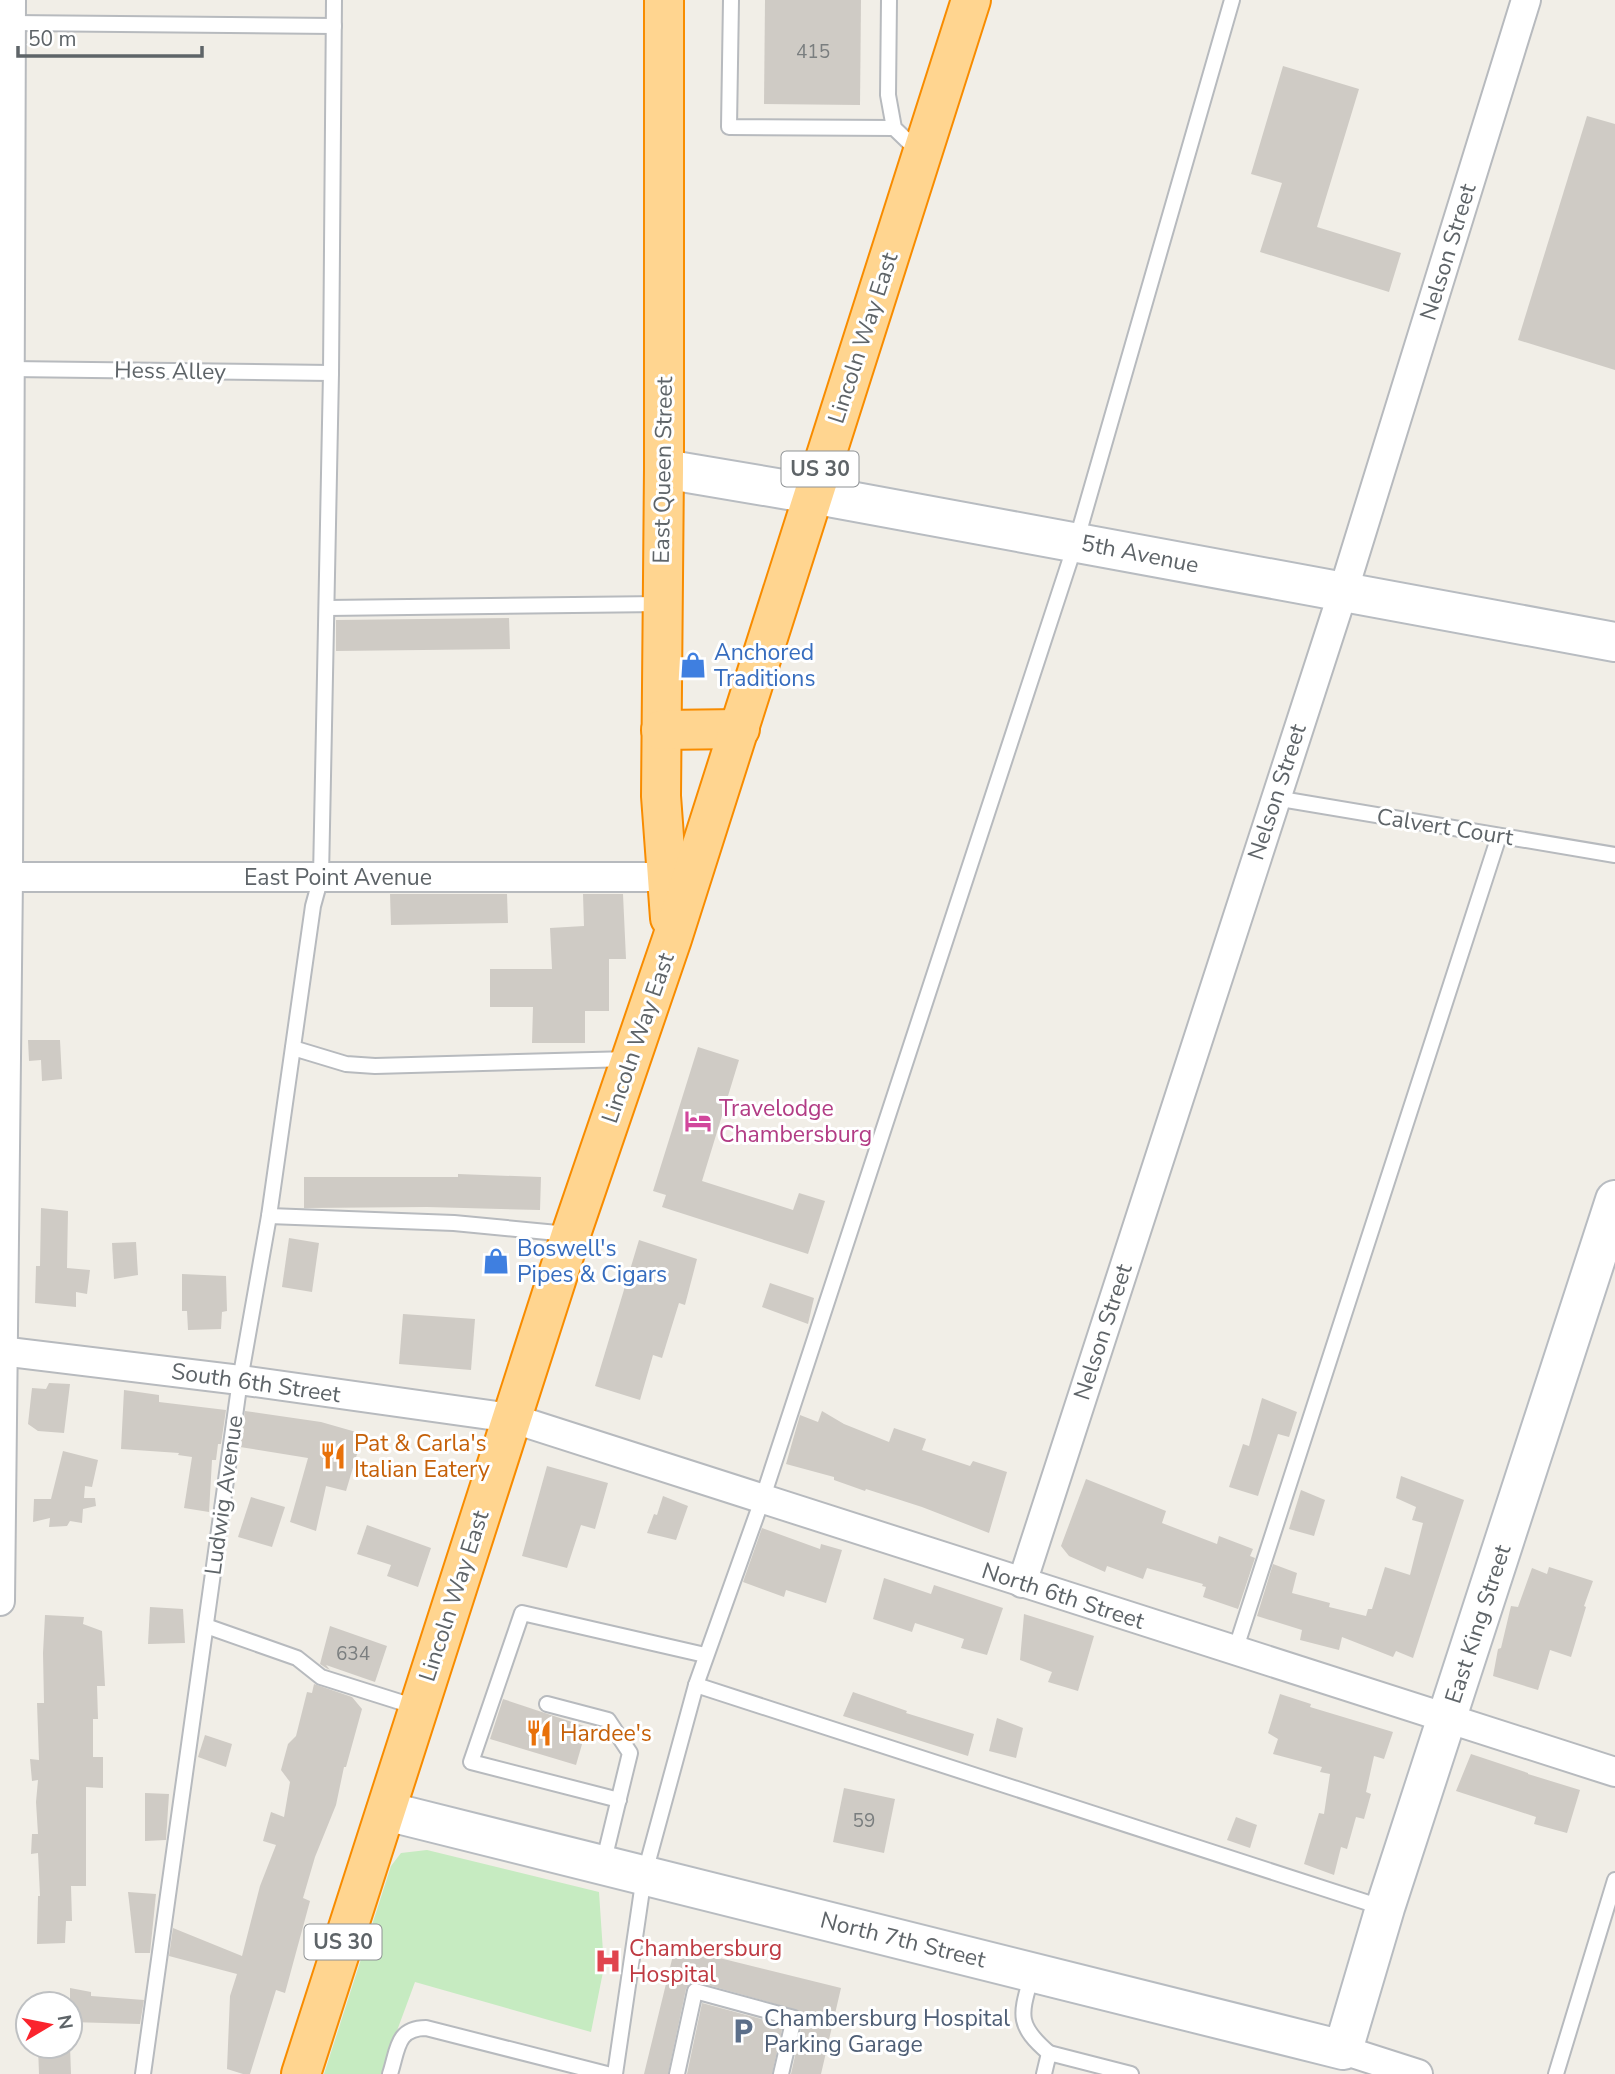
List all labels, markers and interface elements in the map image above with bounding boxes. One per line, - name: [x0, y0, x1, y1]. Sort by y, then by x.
- scale bar: [18, 14, 201, 58]
- text: 50 m: [28, 25, 77, 53]
- house number: 415: [796, 39, 830, 65]
- street label: Nelson Street: [1412, 179, 1484, 324]
- street label: Lincoln Way East: [821, 248, 906, 427]
- street label: Hess Alley: [114, 355, 226, 387]
- street label: East Queen Street: [646, 375, 680, 564]
- road number: US 30: [782, 452, 858, 486]
- street label: 5th Avenue: [1079, 527, 1201, 581]
- place label: Anchored Traditions: [714, 637, 815, 694]
- shop icon: Anchored Traditions: [678, 650, 708, 680]
- street label: Nelson Street: [1240, 719, 1314, 864]
- street label: Calvert Court: [1375, 801, 1516, 853]
- street label: East Point Avenue: [244, 862, 432, 893]
- street label: Lincoln Way East: [594, 948, 682, 1127]
- place label: Travelodge Chambersburg: [719, 1093, 872, 1150]
- hotel icon: Travelodge Chambersburg: [683, 1106, 713, 1136]
- place label: Boswell's Pipes & Cigars: [517, 1233, 667, 1290]
- shop icon: Boswell's Pipes & Cigars: [481, 1246, 511, 1276]
- street label: Nelson Street: [1066, 1259, 1140, 1404]
- street label: South 6th Street: [169, 1356, 343, 1410]
- street label: Ludwig Avenue: [197, 1413, 251, 1577]
- place label: Pat & Carla's Italian Eatery: [354, 1428, 490, 1485]
- restaurant icon: Pat & Carla's Italian Eatery: [318, 1441, 348, 1471]
- street label: Lincoln Way East: [412, 1506, 497, 1685]
- street label: East King Street: [1438, 1540, 1519, 1707]
- street label: North 6th Street: [978, 1555, 1149, 1637]
- house number: 634: [336, 1641, 370, 1667]
- restaurant icon: Hardee's: [524, 1718, 554, 1748]
- place label: Hardee's: [560, 1718, 652, 1749]
- house number: 59: [853, 1808, 875, 1834]
- street label: North 7th Street: [817, 1904, 990, 1976]
- road number: US 30: [304, 1924, 382, 1960]
- place label: Chambersburg Hospital: [629, 1933, 782, 1990]
- hospital icon: Chambersburg Hospital: [593, 1946, 623, 1976]
- north arrow: [14, 1990, 84, 2060]
- place label: Chambersburg Hospital Parking Garage: [764, 2003, 1010, 2060]
- text: N: [51, 2013, 79, 2031]
- parking icon: Chambersburg Hospital Parking Garage: [728, 2016, 758, 2046]

